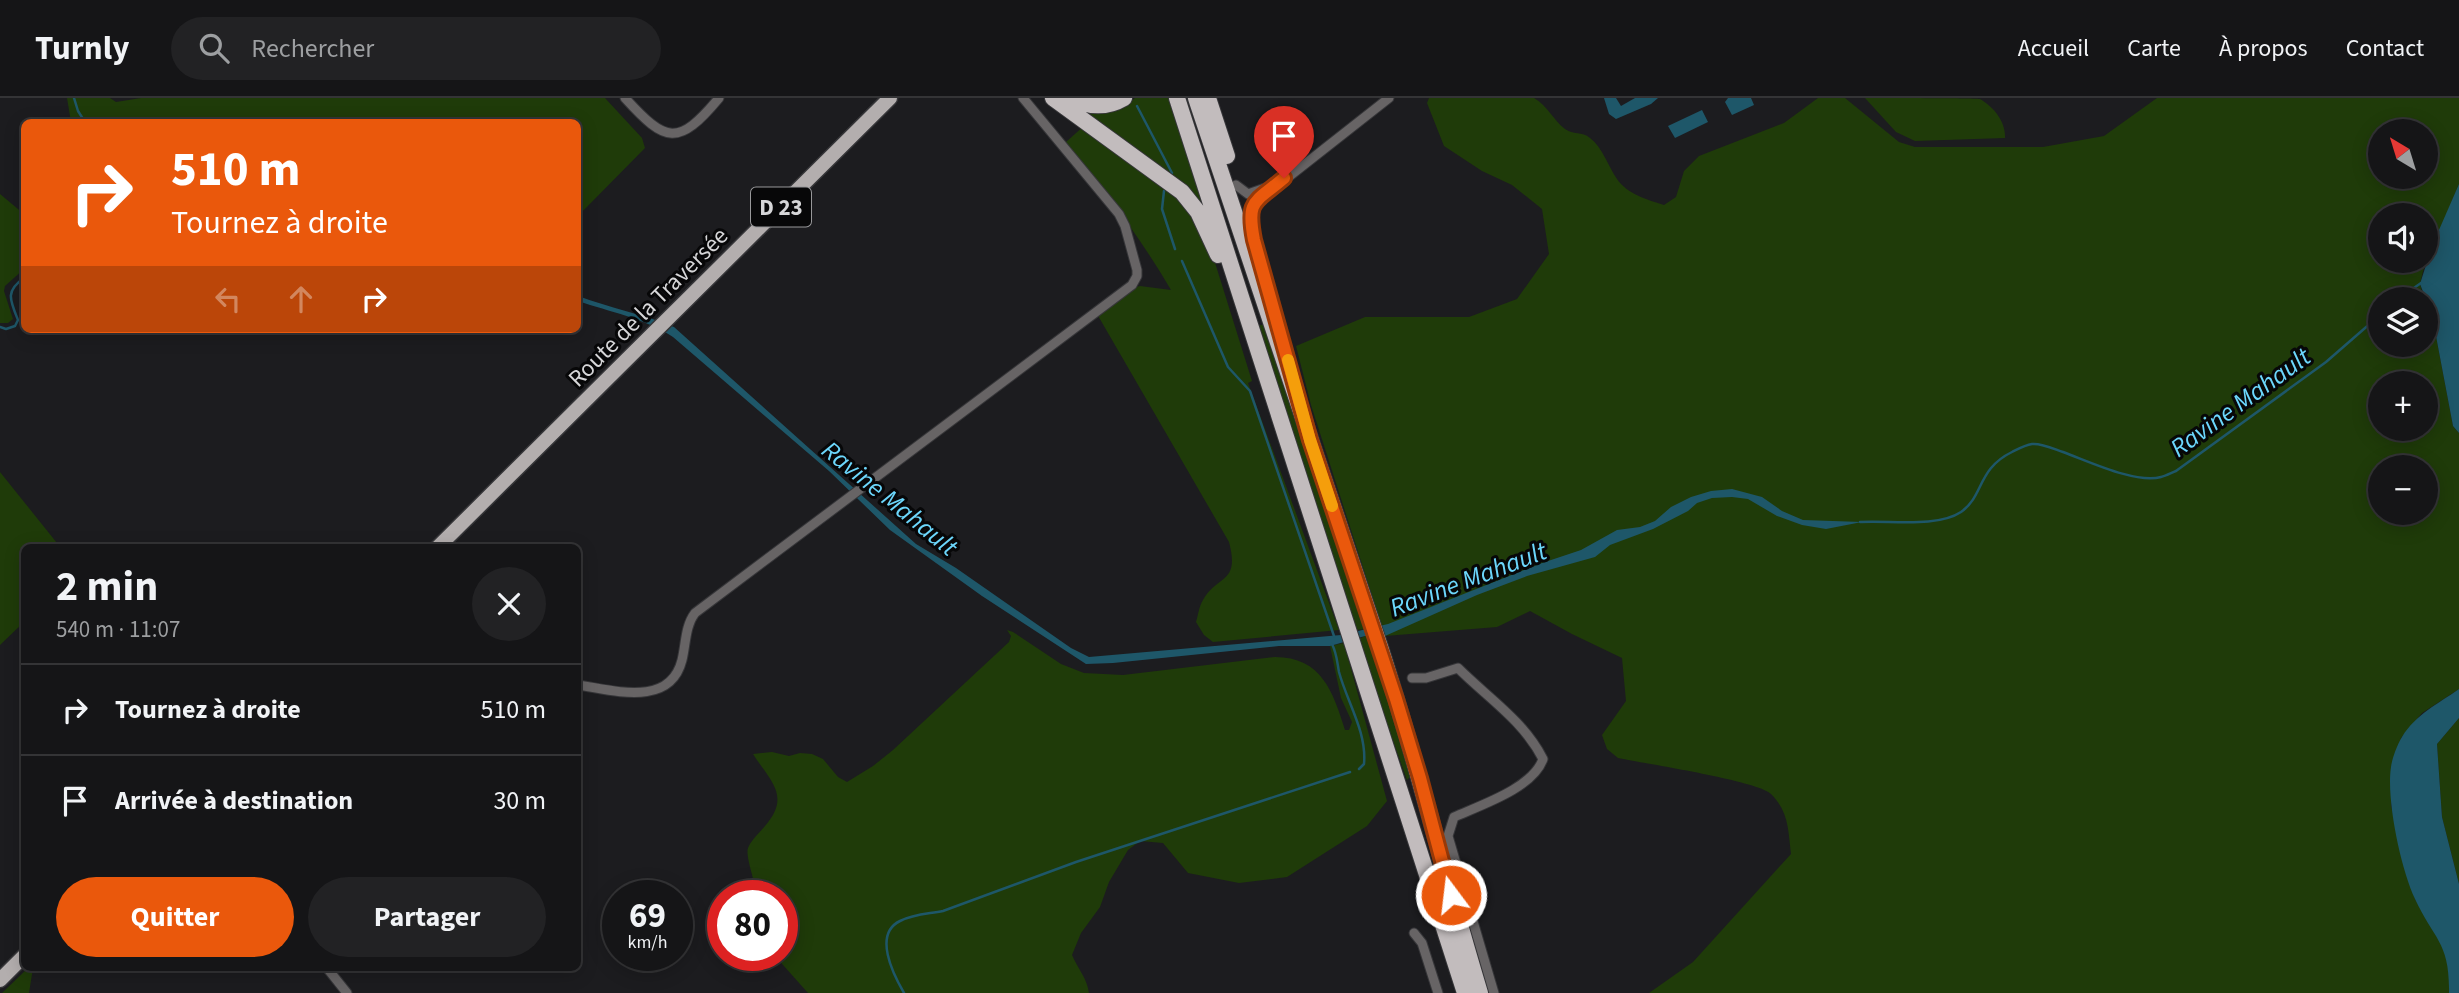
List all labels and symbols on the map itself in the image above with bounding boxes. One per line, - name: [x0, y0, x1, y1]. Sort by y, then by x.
- pin: [1254, 106, 1314, 178]
- north arrow: [2368, 119, 2438, 189]
- road number: D 23: [751, 188, 811, 226]
- street label: Route de la Traversée: [560, 219, 736, 395]
- water label: Ravine Mahault: [2162, 338, 2319, 466]
- water label: Ravine Mahault: [814, 432, 966, 565]
- water label: Ravine Mahault: [1384, 532, 1553, 626]
- position arrow: [1414, 858, 1488, 932]
- speed limit sign: 80: [707, 880, 798, 971]

